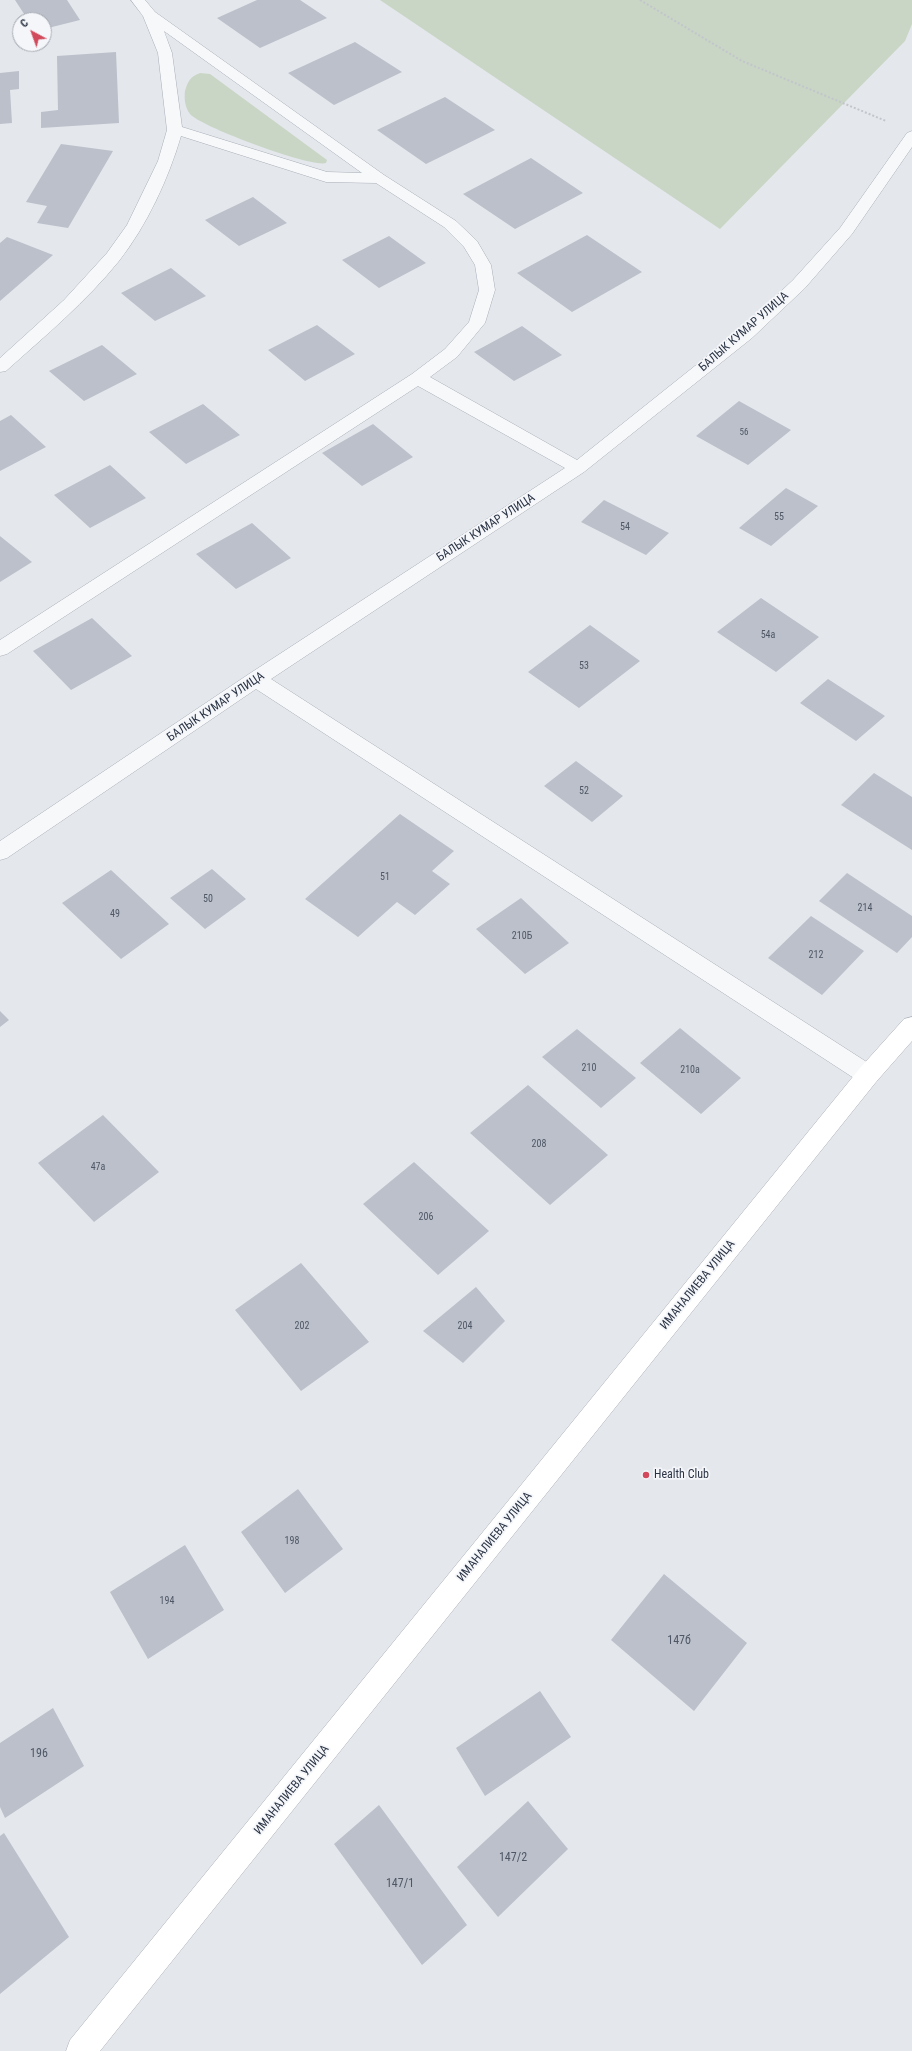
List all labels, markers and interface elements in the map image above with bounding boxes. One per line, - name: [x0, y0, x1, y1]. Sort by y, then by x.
- north arrow: [12, 12, 52, 52]
- text: С: [18, 16, 31, 30]
- street label: БАЛЫК КУМАР УЛИЦА: [696, 289, 792, 375]
- house number: 56: [740, 428, 748, 438]
- street label: БАЛЫК КУМАР УЛИЦА: [434, 491, 538, 565]
- house number: 55: [774, 511, 784, 523]
- house number: 54: [620, 521, 630, 533]
- house number: 54а: [761, 629, 775, 641]
- house number: 53: [579, 660, 589, 672]
- street label: БАЛЫК КУМАР УЛИЦА: [165, 669, 267, 745]
- house number: 52: [579, 785, 589, 797]
- house number: 51: [380, 871, 390, 883]
- house number: 50: [203, 893, 213, 905]
- house number: 214: [858, 902, 872, 914]
- house number: 49: [110, 908, 120, 920]
- house number: 210Б: [512, 930, 532, 942]
- house number: 212: [809, 949, 823, 961]
- house number: 210: [582, 1062, 596, 1074]
- house number: 210а: [680, 1064, 700, 1076]
- house number: 208: [532, 1138, 546, 1150]
- house number: 47а: [91, 1161, 105, 1173]
- house number: 206: [419, 1211, 433, 1223]
- street label: ИМАНАЛИЕВА УЛИЦА: [658, 1237, 738, 1333]
- house number: 202: [295, 1320, 309, 1332]
- house number: 204: [458, 1320, 472, 1332]
- place label: Health Club: [654, 1468, 709, 1482]
- marker: Health Club: [641, 1470, 651, 1480]
- street label: ИМАНАЛИЕВА УЛИЦА: [455, 1489, 535, 1585]
- house number: 198: [285, 1535, 299, 1547]
- house number: 194: [160, 1595, 174, 1607]
- house number: 147б: [667, 1634, 691, 1648]
- street label: ИМАНАЛИЕВА УЛИЦА: [252, 1742, 332, 1838]
- house number: 196: [30, 1747, 48, 1761]
- house number: 147/2: [499, 1851, 527, 1865]
- house number: 147/1: [386, 1877, 414, 1891]

